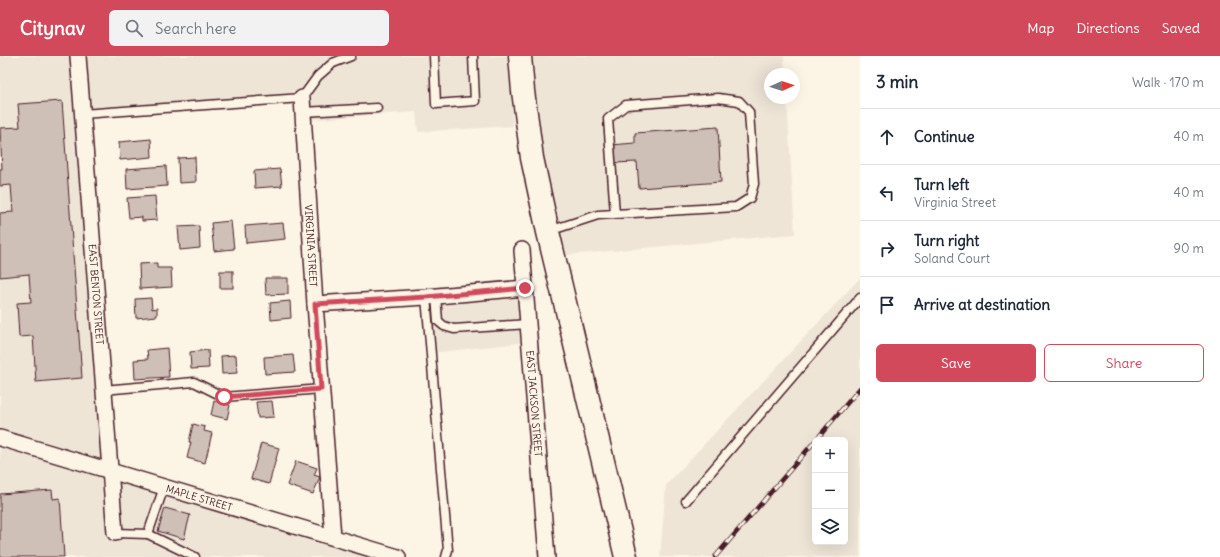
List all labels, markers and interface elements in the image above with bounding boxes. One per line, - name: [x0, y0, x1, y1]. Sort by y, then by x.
- search box: [109, 10, 389, 46]
- text: Citynav: [20, 16, 85, 40]
- icon: search: [123, 17, 145, 39]
- text: Search here: [155, 19, 236, 38]
- text: Map: [1027, 19, 1054, 37]
- text: Directions: [1076, 19, 1140, 37]
- text: Saved: [1162, 19, 1200, 37]
- north arrow: [764, 68, 800, 104]
- text: 3 min: [876, 71, 918, 93]
- text: Walk · 170 m: [1132, 74, 1204, 91]
- icon: ahead: [876, 126, 898, 148]
- text: Continue: [914, 127, 975, 146]
- text: 40 m: [1173, 128, 1204, 145]
- text: Turn left: [914, 175, 969, 194]
- icon: left: [876, 182, 898, 204]
- text: 40 m: [1173, 184, 1204, 201]
- text: Virginia Street: [914, 194, 996, 211]
- street label: VIRGINIA STREET: [302, 204, 320, 287]
- text: Turn right: [914, 231, 979, 250]
- icon: right: [876, 238, 898, 260]
- text: 90 m: [1173, 240, 1204, 257]
- street label: EAST BENTON STREET: [86, 243, 106, 345]
- text: Soland Court: [914, 250, 990, 267]
- route end: [516, 279, 534, 297]
- icon: arrive: [876, 294, 898, 316]
- text: Arrive at destination: [914, 295, 1050, 314]
- button: Save: [876, 344, 1036, 382]
- button: Share: [1044, 344, 1204, 382]
- street label: EAST JACKSON STREET: [523, 350, 545, 457]
- route start: [215, 388, 233, 406]
- map controls: [812, 437, 848, 545]
- button: +: [812, 437, 848, 473]
- button: −: [812, 473, 848, 509]
- street label: MAPLE STREET: [165, 482, 234, 514]
- button: layers: [812, 509, 848, 545]

